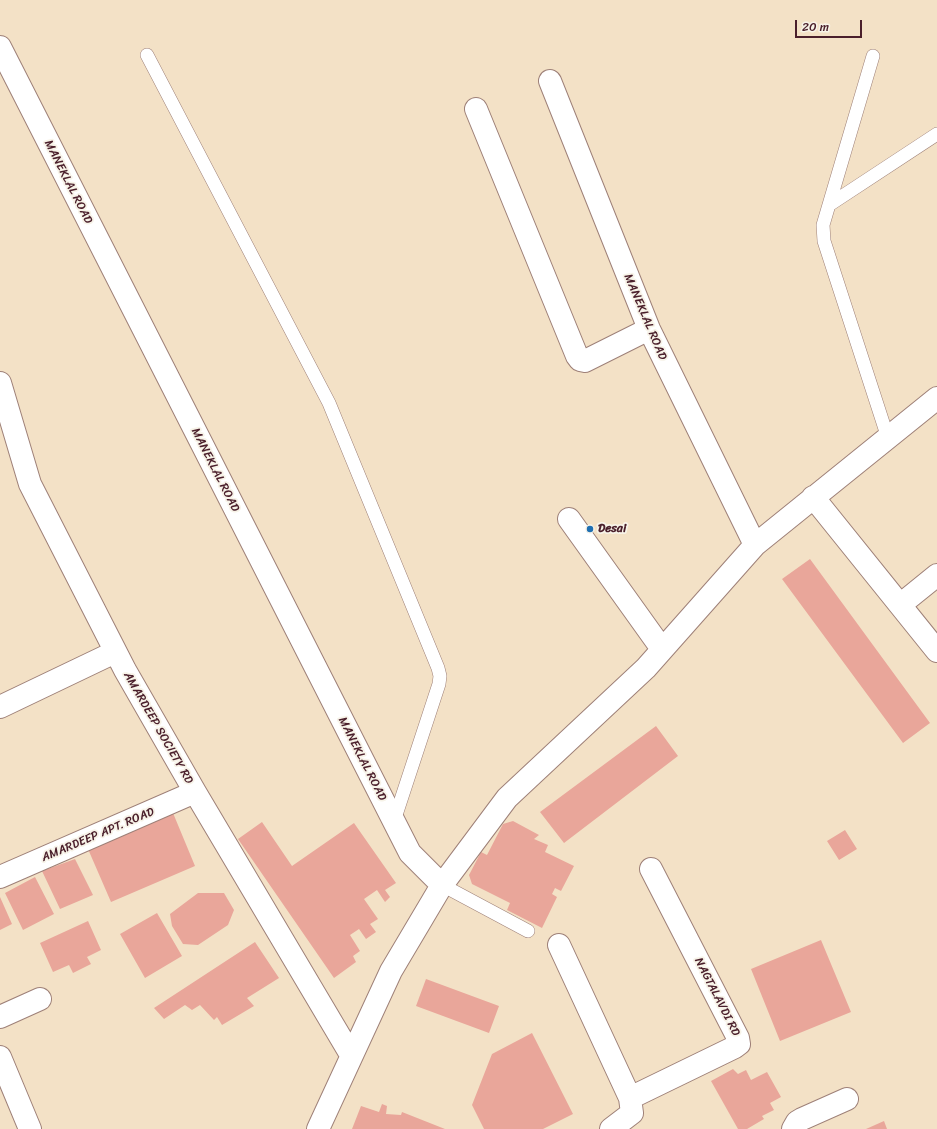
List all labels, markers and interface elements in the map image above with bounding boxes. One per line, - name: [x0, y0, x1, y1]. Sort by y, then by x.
- scale bar: [797, 12, 864, 38]
- text: 20 m: [802, 16, 829, 38]
- street label: MANEKLAL ROAD: [41, 138, 95, 226]
- street label: MANEKLAL ROAD: [620, 272, 670, 362]
- street label: MANEKLAL ROAD: [188, 426, 242, 514]
- place label: Desai: [598, 522, 626, 536]
- marker: Desai: [585, 524, 595, 534]
- street label: AMARDEEP SOCIETY RD: [120, 669, 196, 787]
- street label: MANEKLAL ROAD: [335, 715, 389, 803]
- street label: AMARDEEP APT. ROAD: [40, 805, 156, 865]
- street label: NAGTALAVDI RD: [691, 955, 743, 1039]

